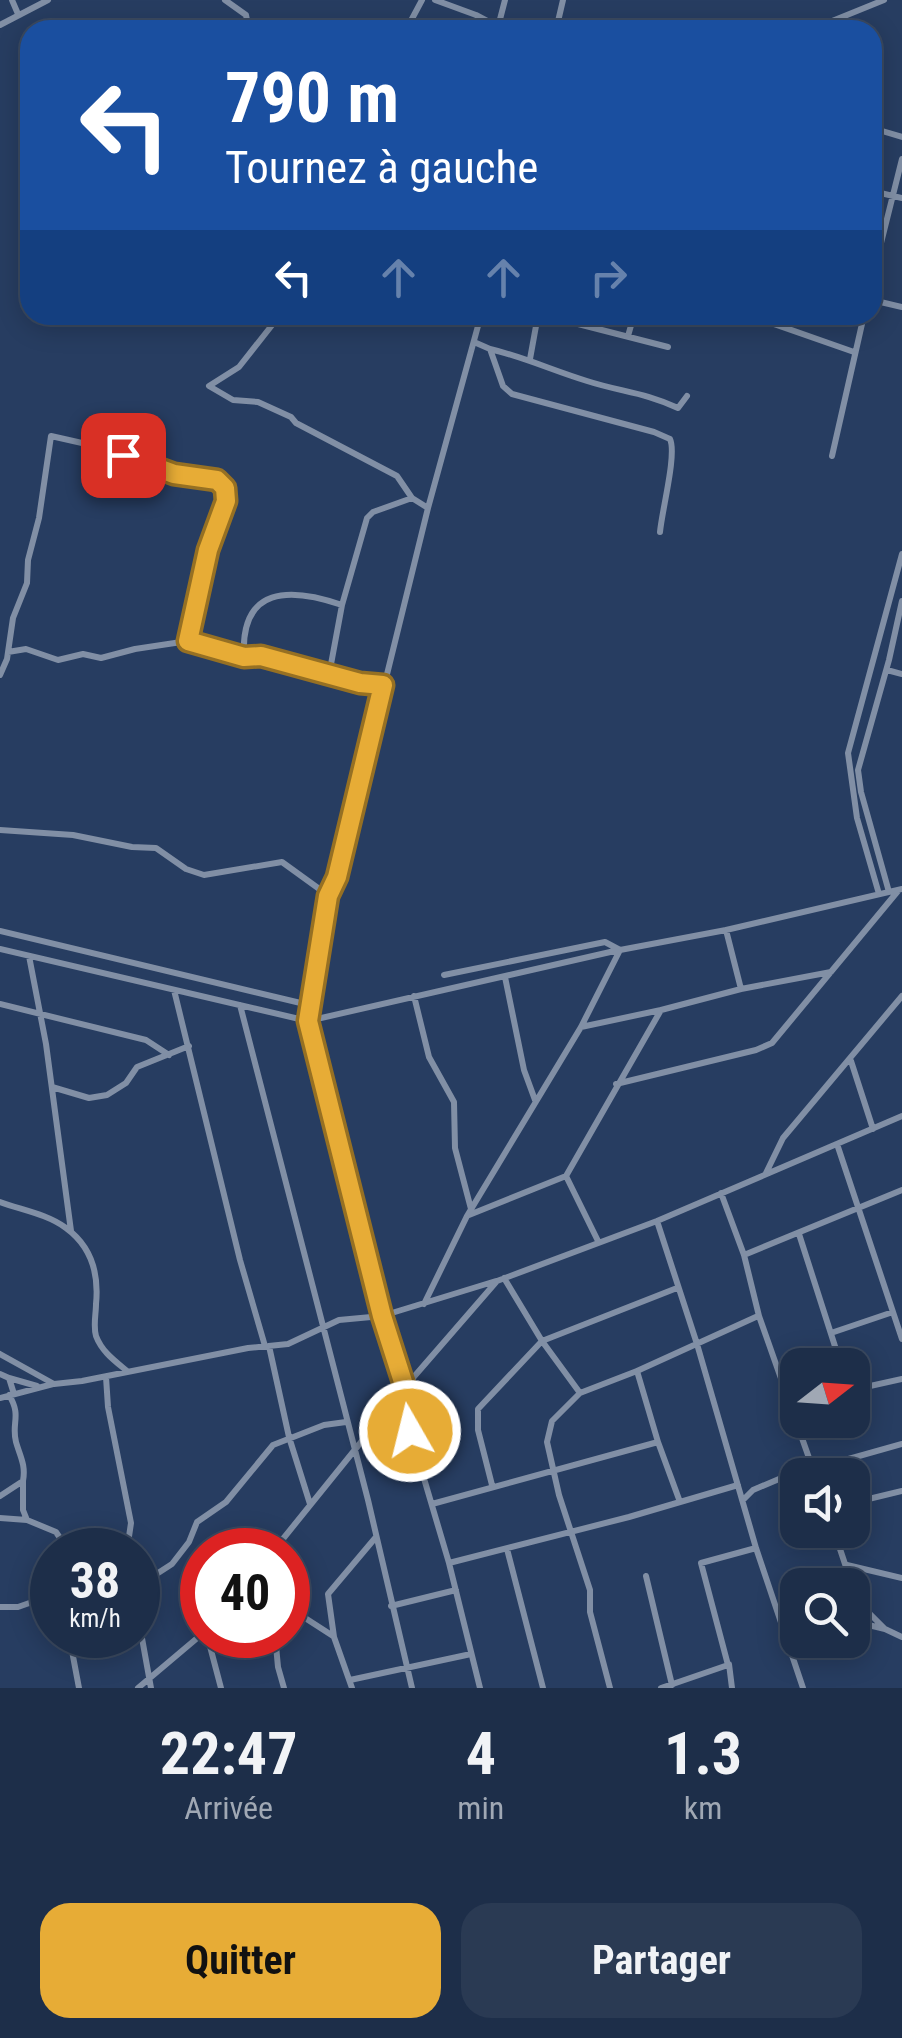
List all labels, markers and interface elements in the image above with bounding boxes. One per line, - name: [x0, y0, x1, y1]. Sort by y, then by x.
- text: 790 m: [225, 57, 399, 139]
- icon: left: [60, 60, 190, 190]
- text: Tournez à gauche: [225, 141, 538, 194]
- icon: left: [266, 250, 321, 305]
- icon: ahead: [371, 250, 426, 305]
- icon: ahead: [476, 250, 531, 305]
- icon: right: [581, 250, 636, 305]
- pin: [81, 413, 166, 498]
- icon: arrive: [96, 428, 151, 483]
- north arrow: [780, 1348, 870, 1438]
- map controls: [780, 1348, 870, 1658]
- position arrow: [358, 1379, 462, 1483]
- button: sound: [780, 1458, 870, 1548]
- speed limit sign: 40: [180, 1528, 310, 1658]
- text: 38: [70, 1552, 120, 1610]
- button: search: [780, 1568, 870, 1658]
- text: km/h: [69, 1604, 121, 1633]
- text: 22:47: [160, 1718, 298, 1789]
- text: 4: [466, 1718, 496, 1789]
- text: 1.3: [664, 1718, 742, 1789]
- text: Arrivée: [184, 1789, 273, 1827]
- text: min: [457, 1789, 504, 1827]
- text: km: [684, 1789, 722, 1827]
- button: Quitter: [40, 1903, 441, 2018]
- button: Partager: [461, 1903, 862, 2018]

